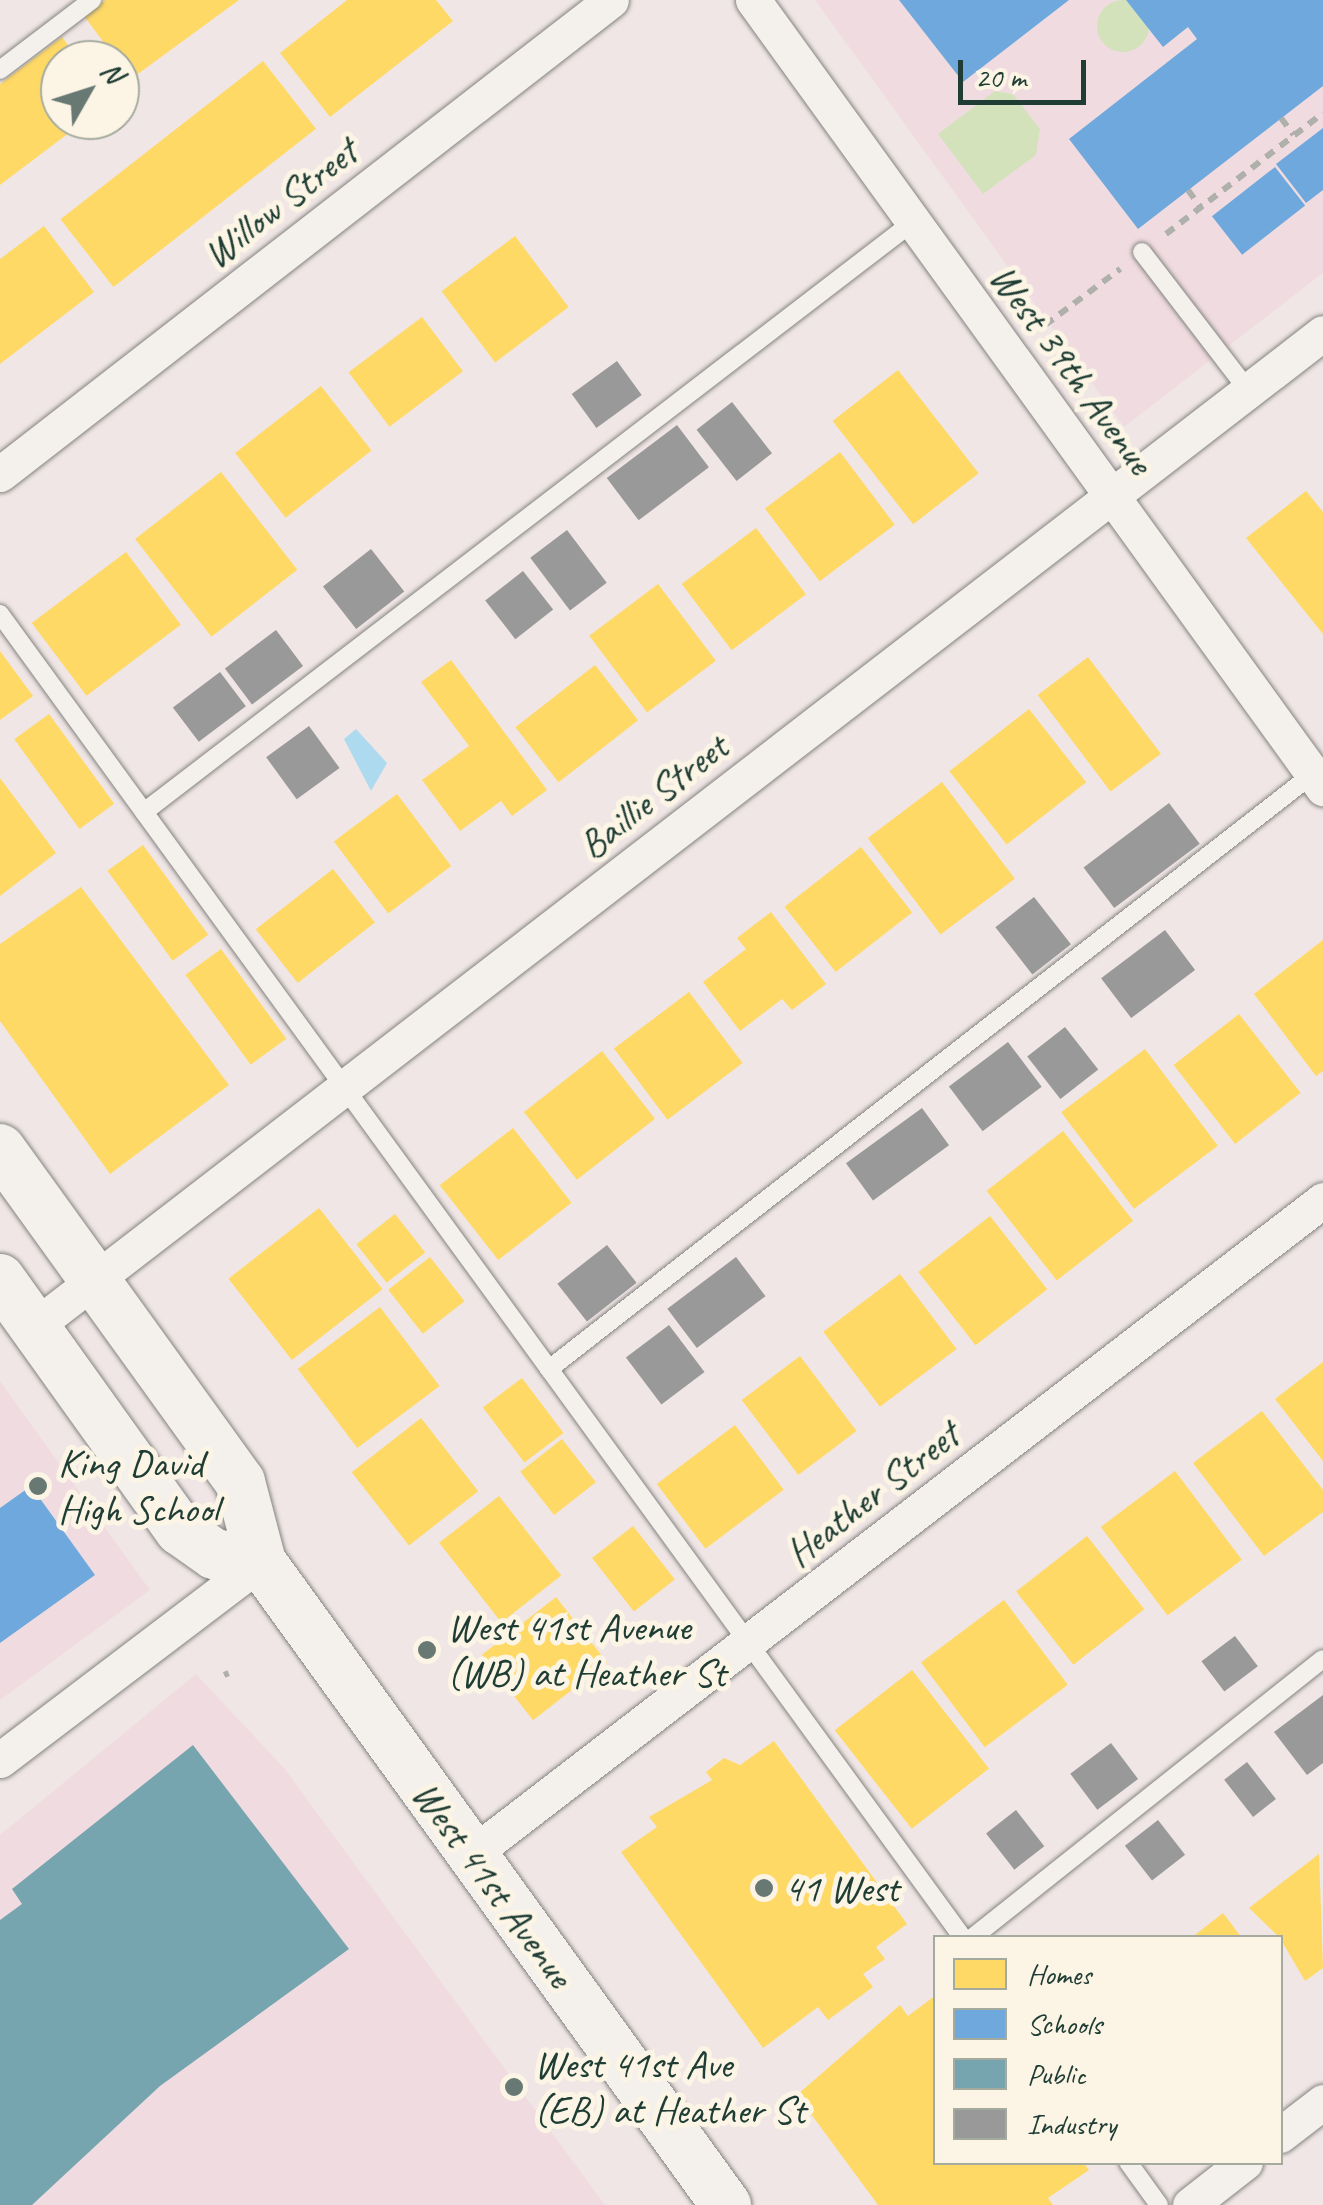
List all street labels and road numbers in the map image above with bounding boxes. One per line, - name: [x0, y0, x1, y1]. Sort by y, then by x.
- street label: Willow Street: [193, 128, 367, 278]
- street label: West 39th Avenue: [980, 255, 1164, 483]
- street label: Baillie Street: [569, 723, 737, 869]
- street label: Heather Street: [776, 1411, 968, 1577]
- street label: West 41st Avenue: [402, 1772, 584, 1996]

